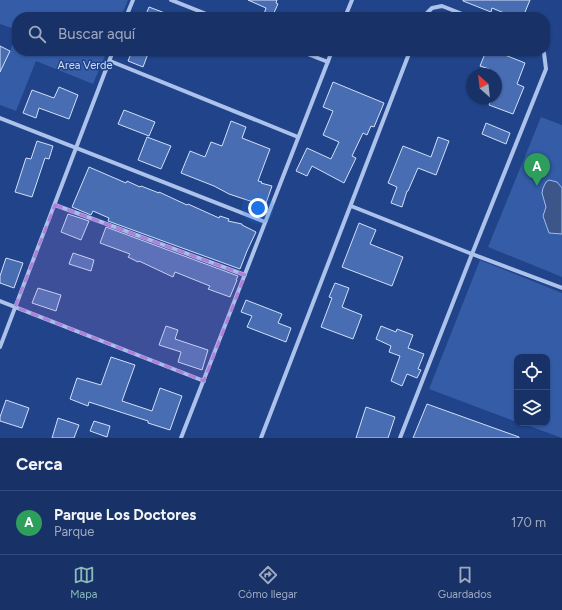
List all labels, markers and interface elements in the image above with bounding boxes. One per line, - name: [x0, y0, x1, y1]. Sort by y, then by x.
- search box: [12, 12, 550, 56]
- icon: search: [26, 23, 48, 45]
- text: Buscar aquí: [58, 25, 135, 43]
- park label: Area Verde: [58, 59, 112, 72]
- north arrow: [466, 68, 502, 104]
- pin: A: [524, 153, 550, 186]
- your location: [248, 198, 268, 218]
- map controls: [514, 354, 550, 426]
- button: locate: [514, 354, 550, 390]
- button: layers: [514, 390, 550, 426]
- text: Cerca: [16, 454, 63, 474]
- text: Parque Los Doctores: [54, 506, 196, 524]
- text: A: [24, 515, 34, 530]
- text: 170 m: [511, 515, 546, 530]
- text: Parque: [54, 524, 94, 539]
- tab: Mapa: [70, 564, 97, 601]
- tab: Cómo llegar: [238, 564, 297, 601]
- tab: Guardados: [438, 564, 492, 601]

